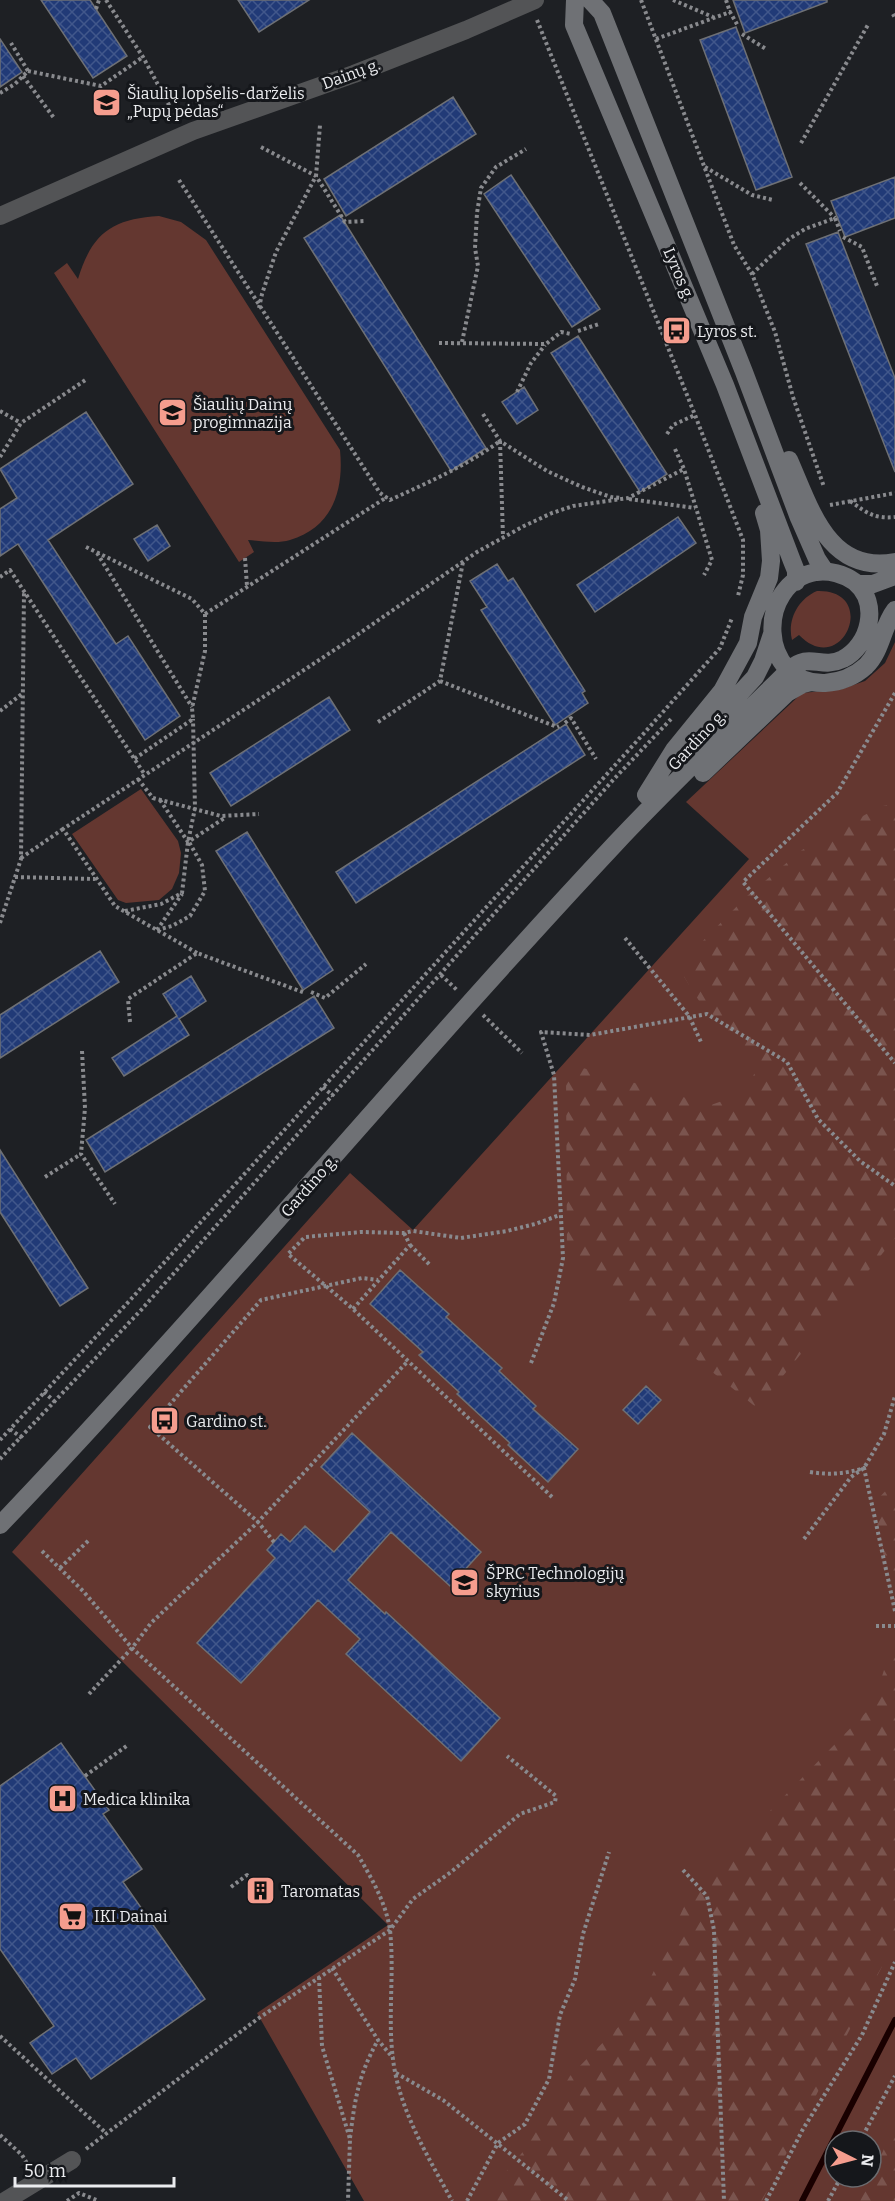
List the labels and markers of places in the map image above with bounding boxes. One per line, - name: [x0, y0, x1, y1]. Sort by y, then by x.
- place label: Šiaulių lopšelis-darželis „Pupų pėdas“: [127, 83, 305, 121]
- school or university icon: Šiaulių lopšelis-darželis „Pupų pėdas“: [90, 86, 122, 118]
- bus stop icon: Lyros st.: [660, 315, 692, 347]
- place label: Lyros st.: [697, 322, 757, 341]
- place label: Šiaulių Dainų progimnazija: [193, 394, 293, 432]
- school or university icon: Šiaulių Dainų progimnazija: [156, 397, 188, 429]
- bus stop icon: Gardino st.: [149, 1405, 181, 1437]
- place label: Gardino st.: [186, 1412, 267, 1431]
- place label: ŠPRC Technologijų skyrius: [486, 1563, 625, 1601]
- school or university icon: ŠPRC Technologijų skyrius: [449, 1566, 481, 1598]
- hospital icon: Medica klinika: [46, 1783, 78, 1815]
- place label: Medica klinika: [83, 1790, 191, 1809]
- building icon: Taromatas: [244, 1875, 276, 1907]
- place label: Taromatas: [281, 1882, 360, 1901]
- supermarket icon: IKI Dainai: [57, 1900, 89, 1932]
- place label: IKI Dainai: [94, 1907, 168, 1926]

